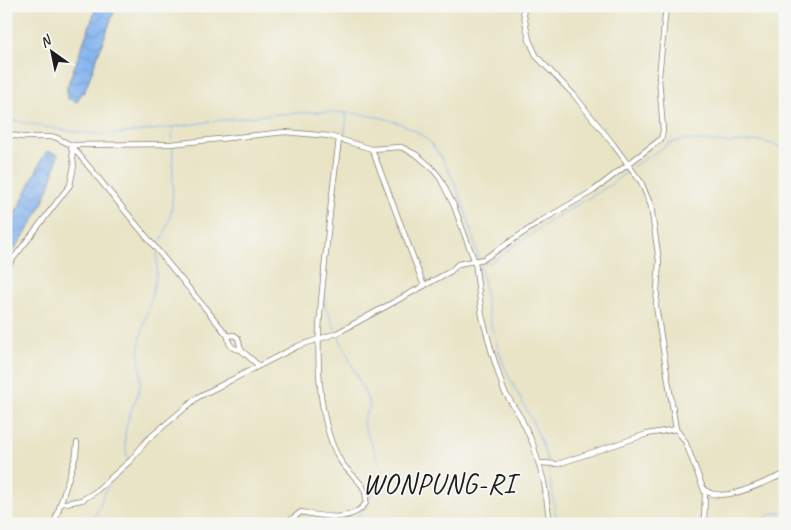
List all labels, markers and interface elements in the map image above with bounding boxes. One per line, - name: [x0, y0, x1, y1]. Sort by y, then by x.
- north arrow: [28, 28, 78, 78]
- text: N: [37, 31, 55, 51]
- district label: WONPUNG-RI: [363, 466, 520, 501]

